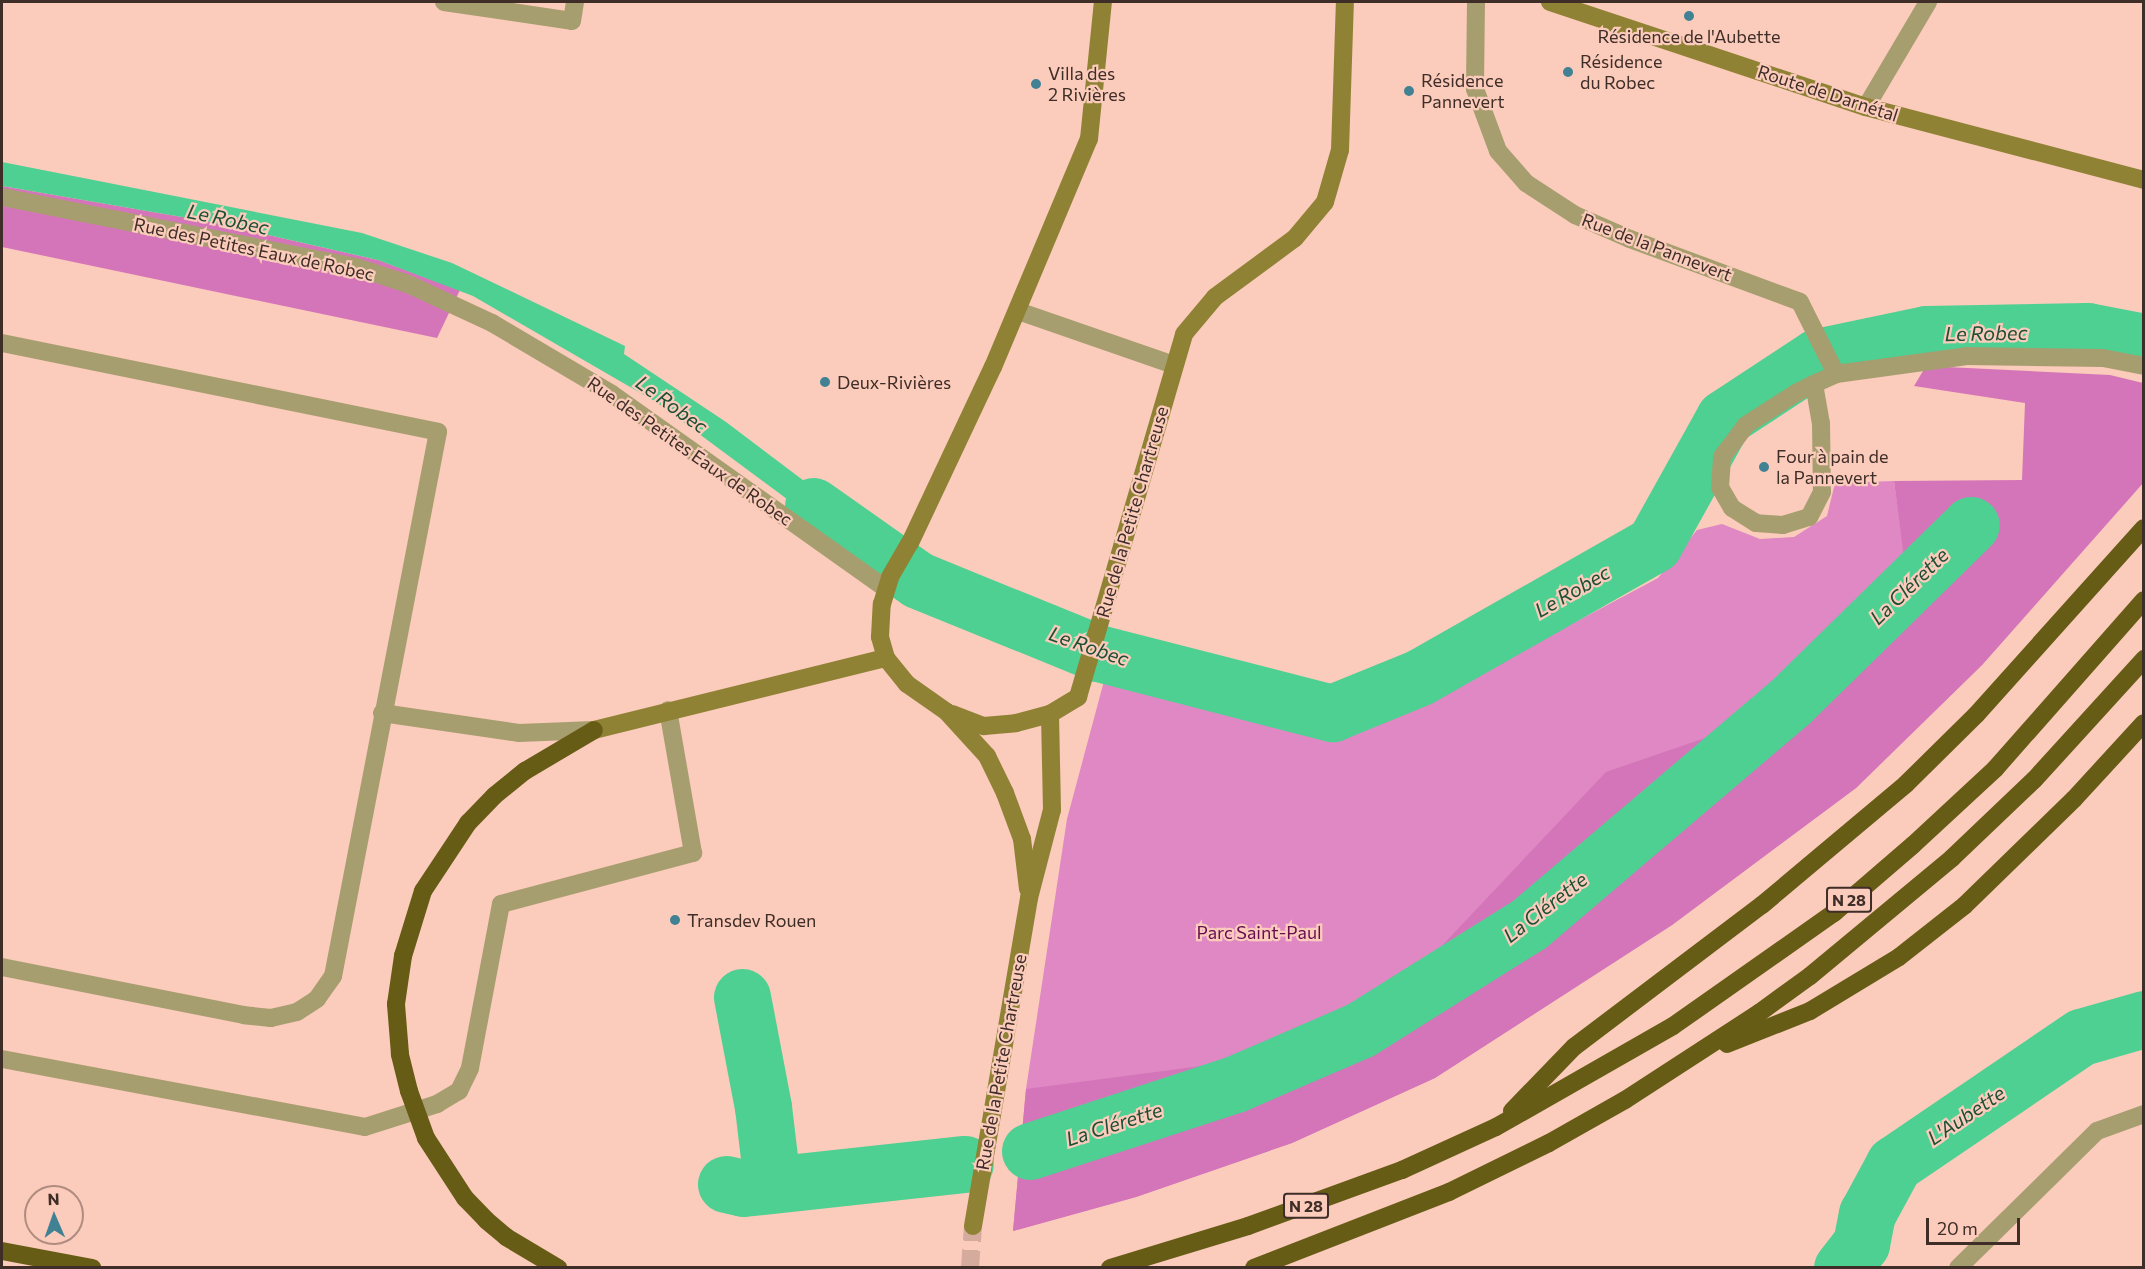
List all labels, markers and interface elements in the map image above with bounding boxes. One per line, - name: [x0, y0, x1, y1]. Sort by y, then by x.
- marker: Résidence de l'Aubette: [1682, 9, 1696, 23]
- place label: Résidence de l'Aubette: [1598, 25, 1780, 47]
- place label: Résidence du Robec: [1580, 51, 1662, 94]
- street label: Route de Darnétal: [1755, 60, 1901, 126]
- place label: Villa des 2 Rivières: [1048, 63, 1126, 106]
- marker: Résidence du Robec: [1561, 65, 1575, 79]
- place label: Résidence Pannevert: [1421, 70, 1505, 112]
- marker: Villa des 2 Rivières: [1029, 77, 1043, 91]
- marker: Résidence Pannevert: [1402, 84, 1416, 98]
- water label: Le Robec: [185, 199, 271, 239]
- street label: Rue de la Pannevert: [1579, 208, 1735, 286]
- street label: Rue des Petites Eaux de Robec: [132, 213, 376, 285]
- water label: Le Robec: [1944, 320, 2028, 346]
- water label: Le Robec: [631, 370, 713, 438]
- place label: Deux-Rivières: [837, 371, 951, 393]
- street label: Rue des Petites Eaux de Robec: [583, 372, 797, 530]
- marker: Deux-Rivières: [818, 375, 832, 389]
- street label: Rue de la Petite Chartreuse: [1091, 404, 1173, 620]
- place label: Four à pain de la Pannevert: [1776, 446, 1888, 488]
- marker: Four à pain de la Pannevert: [1757, 460, 1771, 474]
- water label: La Clérette: [1865, 543, 1953, 629]
- water label: Le Robec: [1530, 560, 1614, 622]
- water label: Le Robec: [1046, 621, 1132, 671]
- water label: La Clérette: [1498, 867, 1592, 947]
- road number: N 28: [1825, 887, 1873, 913]
- place label: Transdev Rouen: [687, 909, 816, 931]
- marker: Transdev Rouen: [668, 913, 682, 927]
- park label: Parc Saint-Paul: [1196, 921, 1322, 943]
- street label: Rue de la Petite Chartreuse: [971, 952, 1031, 1172]
- water label: L'Aubette: [1923, 1080, 2009, 1150]
- water label: La Clérette: [1063, 1097, 1165, 1151]
- north arrow: [24, 1185, 84, 1245]
- text: N: [47, 1189, 60, 1208]
- road number: N 28: [1282, 1193, 1330, 1219]
- scale bar: [1929, 1206, 2024, 1244]
- text: 20 m: [1937, 1217, 1978, 1239]

